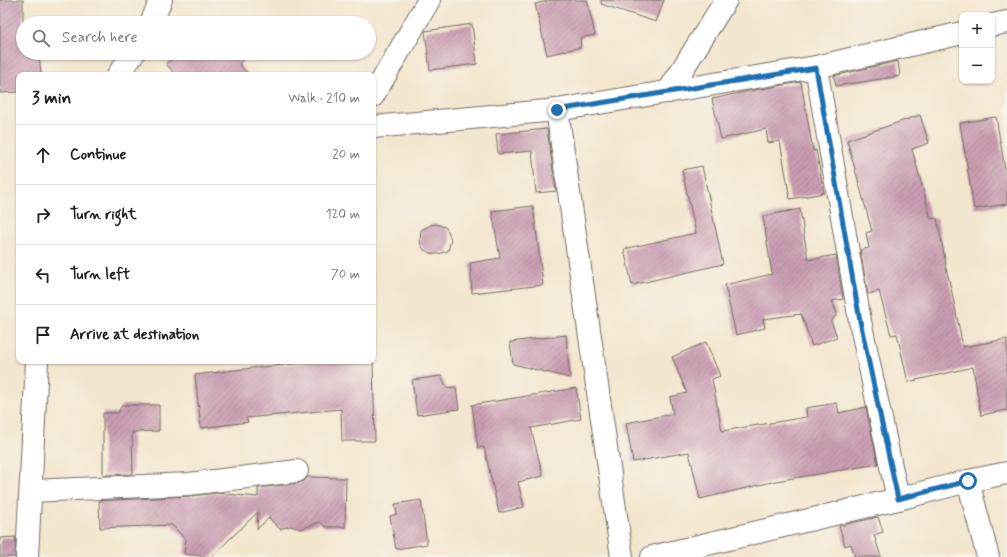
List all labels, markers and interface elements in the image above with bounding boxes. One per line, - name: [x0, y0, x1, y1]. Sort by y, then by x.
- map controls: [959, 12, 995, 84]
- button: +: [959, 12, 995, 48]
- search box: [16, 16, 376, 60]
- icon: search: [30, 27, 52, 49]
- text: Search here: [62, 28, 138, 48]
- button: −: [959, 48, 995, 84]
- text: 3 min: [32, 87, 71, 109]
- text: Walk · 210 m: [288, 90, 360, 107]
- route end: [548, 101, 566, 119]
- icon: ahead: [32, 144, 54, 166]
- text: Continue: [70, 145, 126, 165]
- text: 20 m: [332, 146, 360, 163]
- icon: right: [32, 204, 54, 226]
- text: Turn right: [70, 205, 137, 225]
- text: 120 m: [326, 206, 360, 223]
- icon: left: [32, 264, 54, 286]
- text: Turn left: [70, 265, 130, 285]
- text: 70 m: [331, 266, 360, 283]
- icon: arrive: [32, 324, 54, 346]
- text: Arrive at destination: [70, 325, 199, 345]
- route start: [959, 472, 977, 490]

